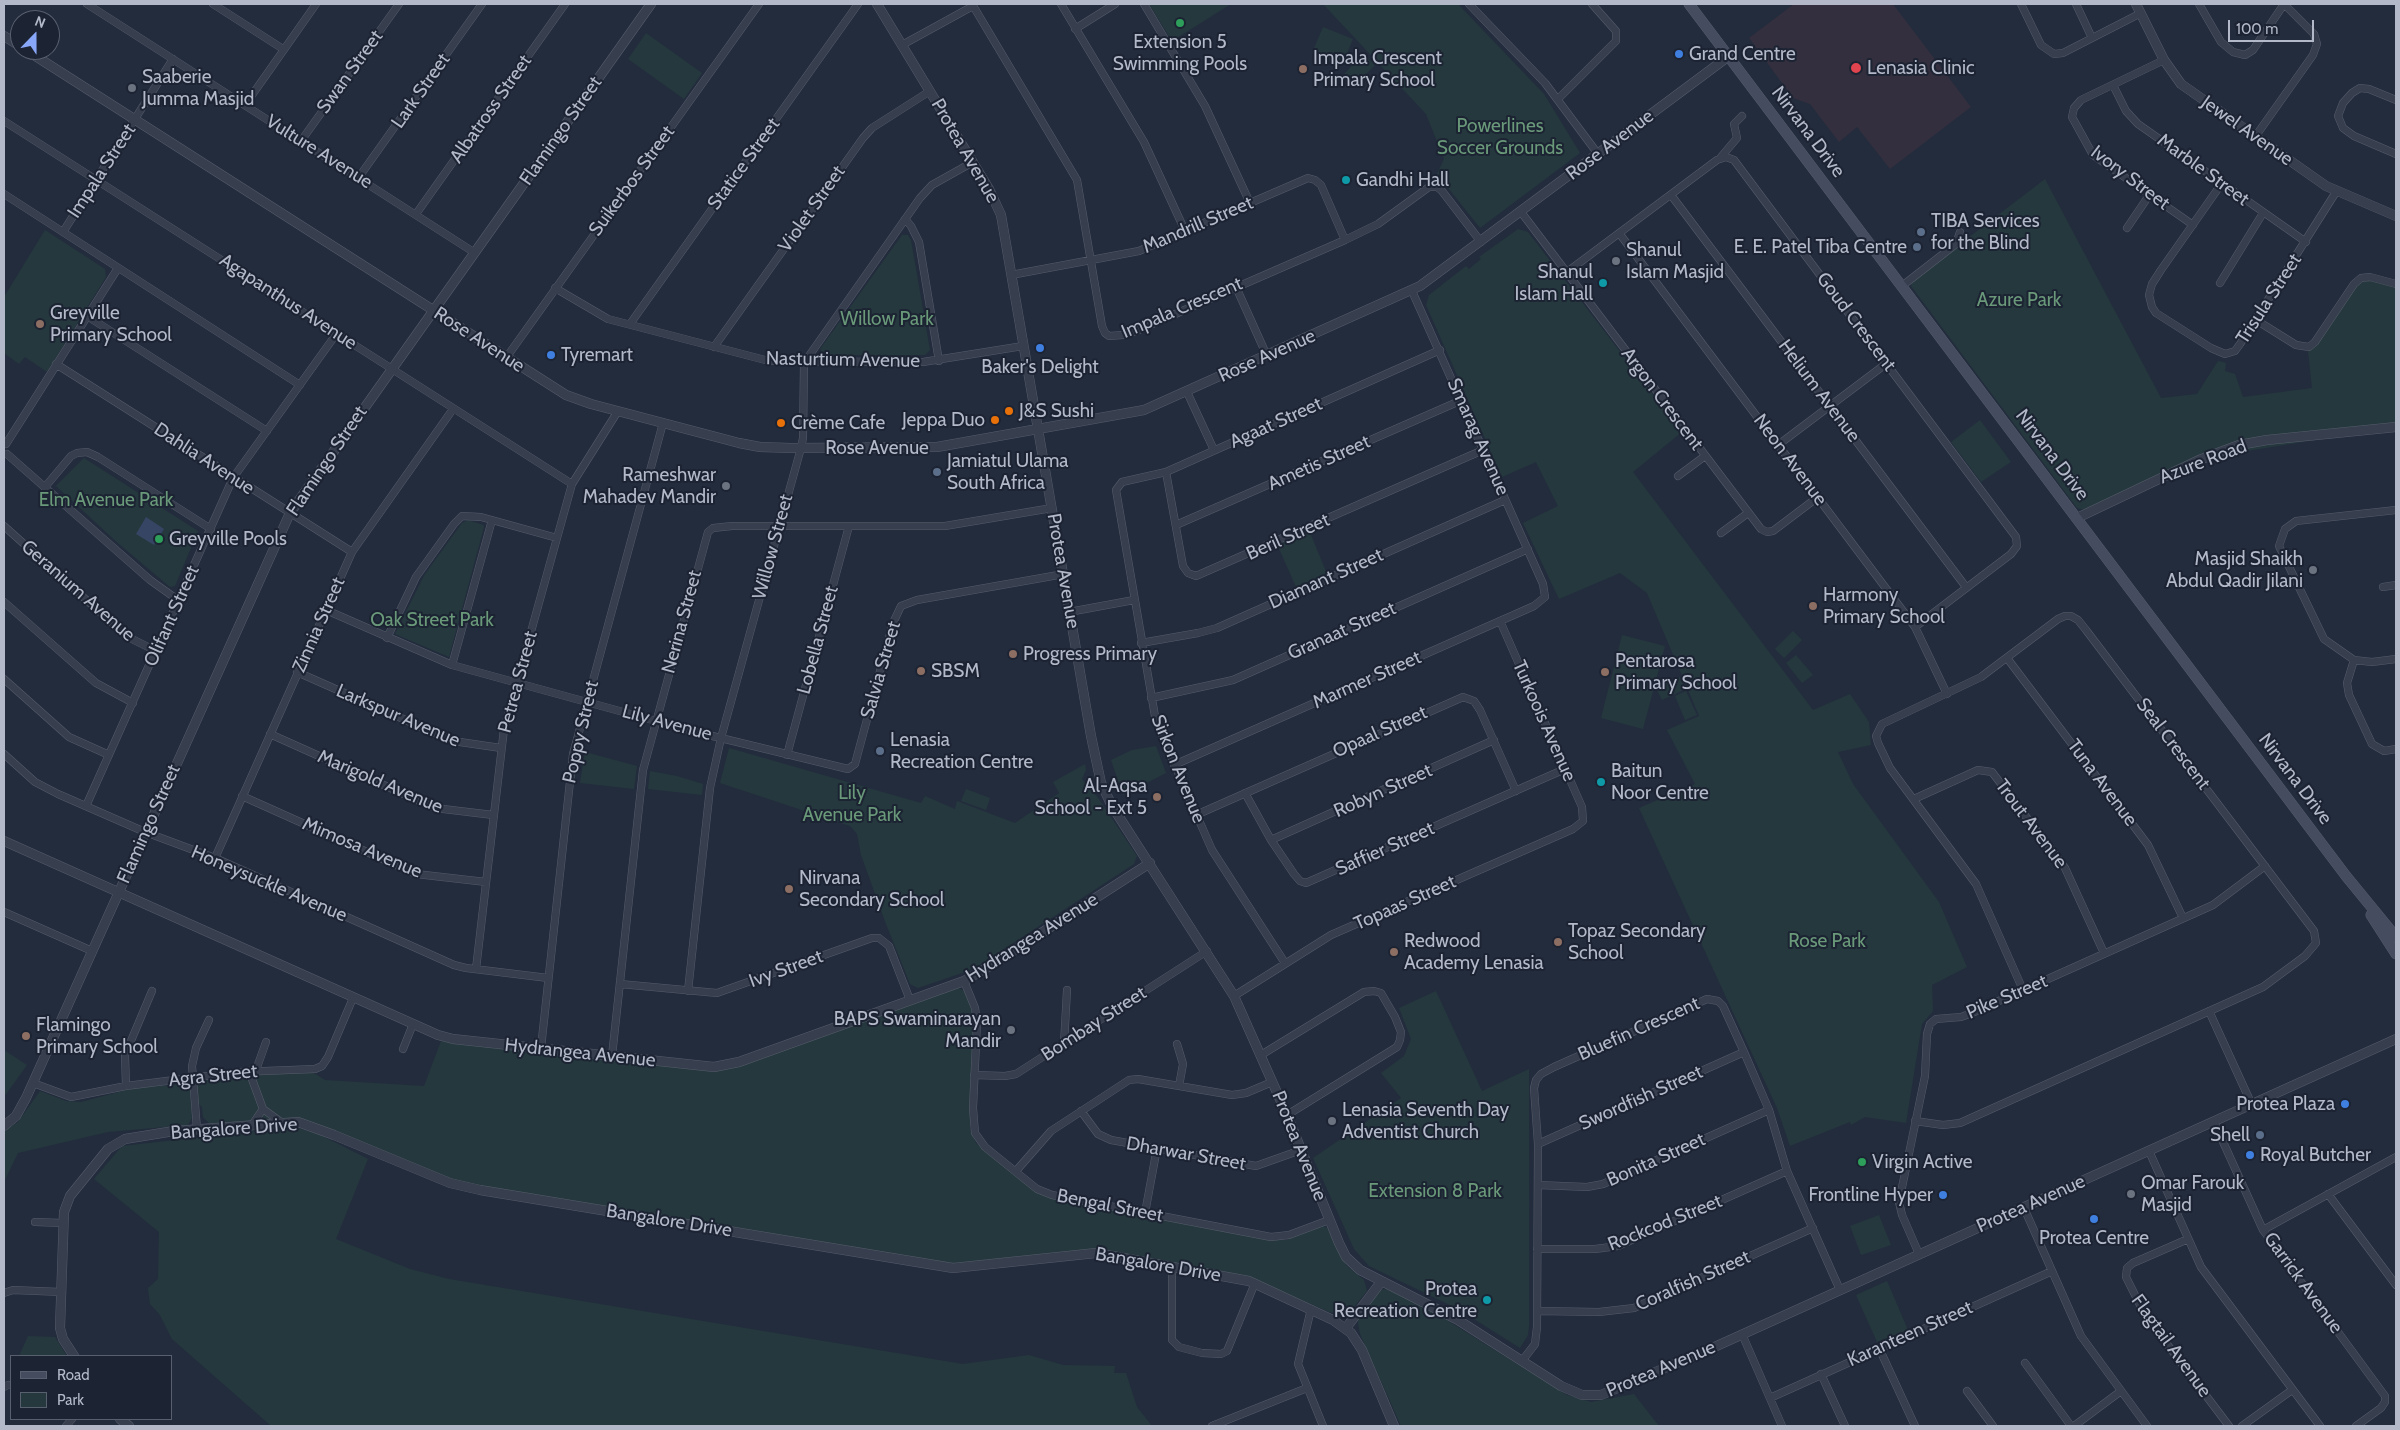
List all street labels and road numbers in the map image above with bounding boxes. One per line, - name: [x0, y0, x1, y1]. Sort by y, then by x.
- street label: Swan Street: [312, 26, 388, 118]
- street label: Lark Street: [387, 49, 455, 133]
- street label: Albatross Street: [445, 50, 537, 168]
- street label: Flamingo Street: [515, 72, 607, 190]
- street label: Nirvana Drive: [1766, 82, 1850, 182]
- street label: Jewel Avenue: [2197, 91, 2297, 171]
- street label: Protea Avenue: [926, 95, 1004, 207]
- street label: Rose Avenue: [1562, 105, 1658, 185]
- street label: Vulture Avenue: [261, 110, 377, 194]
- street label: Statice Street: [703, 114, 785, 214]
- street label: Impala Street: [63, 120, 141, 222]
- street label: Suikerbos Street: [584, 121, 680, 241]
- street label: Marble Street: [2153, 129, 2253, 211]
- street label: Ivory Street: [2086, 141, 2174, 215]
- street label: Violet Street: [774, 161, 850, 257]
- street label: Mandrill Street: [1139, 192, 1257, 258]
- street label: Agapanthus Avenue: [215, 249, 361, 355]
- street label: Trisula Street: [2231, 250, 2307, 348]
- street label: Goud Crescent: [1811, 268, 1901, 376]
- street label: Impala Crescent: [1118, 272, 1246, 344]
- street label: Rose Avenue: [429, 302, 529, 378]
- street label: Rose Avenue: [1215, 325, 1319, 387]
- street label: Helium Avenue: [1773, 335, 1865, 447]
- street label: Argon Crescent: [1616, 343, 1708, 455]
- street label: Nasturtium Avenue: [766, 347, 920, 373]
- street label: Smarag Avenue: [1442, 375, 1514, 499]
- street label: Agaat Street: [1226, 393, 1326, 453]
- street label: Flamingo Street: [282, 402, 372, 520]
- street label: Nirvana Drive: [2010, 405, 2094, 505]
- street label: Neon Avenue: [1748, 410, 1832, 510]
- street label: Dahlia Avenue: [149, 418, 259, 500]
- street label: Ametis Street: [1264, 430, 1374, 496]
- street label: Azure Road: [2156, 435, 2250, 489]
- street label: Rose Avenue: [825, 437, 929, 459]
- street label: Willow Street: [748, 492, 798, 602]
- street label: Beril Street: [1243, 509, 1333, 565]
- street label: Protea Avenue: [1042, 512, 1084, 630]
- street label: Geranium Avenue: [16, 535, 140, 647]
- street label: Diamant Street: [1265, 544, 1387, 614]
- street label: Olifant Street: [140, 562, 204, 670]
- street label: Nerina Street: [657, 568, 707, 676]
- street label: Zinnia Street: [288, 574, 350, 676]
- street label: Lobella Street: [793, 583, 843, 697]
- street label: Granaat Street: [1284, 597, 1400, 665]
- street label: Salvia Street: [856, 619, 906, 721]
- street label: Petrea Street: [493, 629, 543, 735]
- street label: Marmer Street: [1309, 646, 1425, 714]
- street label: Turkoois Avenue: [1507, 657, 1581, 785]
- street label: Poppy Street: [558, 678, 604, 786]
- street label: Larkspur Avenue: [333, 680, 463, 752]
- street label: Seal Crescent: [2131, 694, 2215, 794]
- street label: Lily Avenue: [620, 700, 714, 746]
- street label: Opaal Street: [1329, 701, 1431, 763]
- street label: Sirkon Avenue: [1146, 712, 1210, 826]
- street label: Nirvana Drive: [2253, 729, 2337, 829]
- street label: Tuna Avenue: [2062, 735, 2142, 831]
- street label: Marigold Avenue: [314, 745, 446, 819]
- street label: Robyn Street: [1330, 759, 1436, 823]
- street label: Flamingo Street: [113, 761, 185, 887]
- street label: Trout Avenue: [1990, 775, 2072, 873]
- street label: Mimosa Avenue: [299, 813, 425, 883]
- street label: Saffier Street: [1332, 817, 1438, 881]
- street label: Honeysuckle Avenue: [188, 841, 350, 927]
- street label: Topaas Street: [1351, 870, 1459, 936]
- street label: Hydrangea Avenue: [962, 888, 1102, 988]
- street label: Ivy Street: [746, 945, 826, 993]
- street label: Pike Street: [1963, 970, 2051, 1024]
- street label: Bombay Street: [1037, 982, 1151, 1066]
- street label: Bluefin Crescent: [1575, 992, 1703, 1066]
- street label: Hydrangea Avenue: [503, 1034, 657, 1072]
- street label: Agra Street: [167, 1060, 259, 1092]
- street label: Swordfish Street: [1576, 1061, 1706, 1135]
- street label: Protea Avenue: [1267, 1088, 1331, 1204]
- street label: Bangalore Drive: [170, 1113, 298, 1145]
- street label: Bonita Street: [1603, 1128, 1709, 1192]
- street label: Dharwar Street: [1124, 1132, 1248, 1176]
- street label: Protea Avenue: [1973, 1170, 2089, 1238]
- street label: Bengal Street: [1055, 1185, 1165, 1227]
- street label: Rockcod Street: [1605, 1190, 1725, 1256]
- street label: Bangalore Drive: [605, 1200, 733, 1242]
- street label: Garrick Avenue: [2259, 1228, 2347, 1338]
- street label: Bangalore Drive: [1094, 1243, 1222, 1287]
- street label: Coralfish Street: [1632, 1246, 1754, 1316]
- street label: Flagtail Avenue: [2126, 1290, 2216, 1402]
- street label: Karanteen Street: [1844, 1296, 1976, 1372]
- street label: Protea Avenue: [1603, 1336, 1719, 1402]

